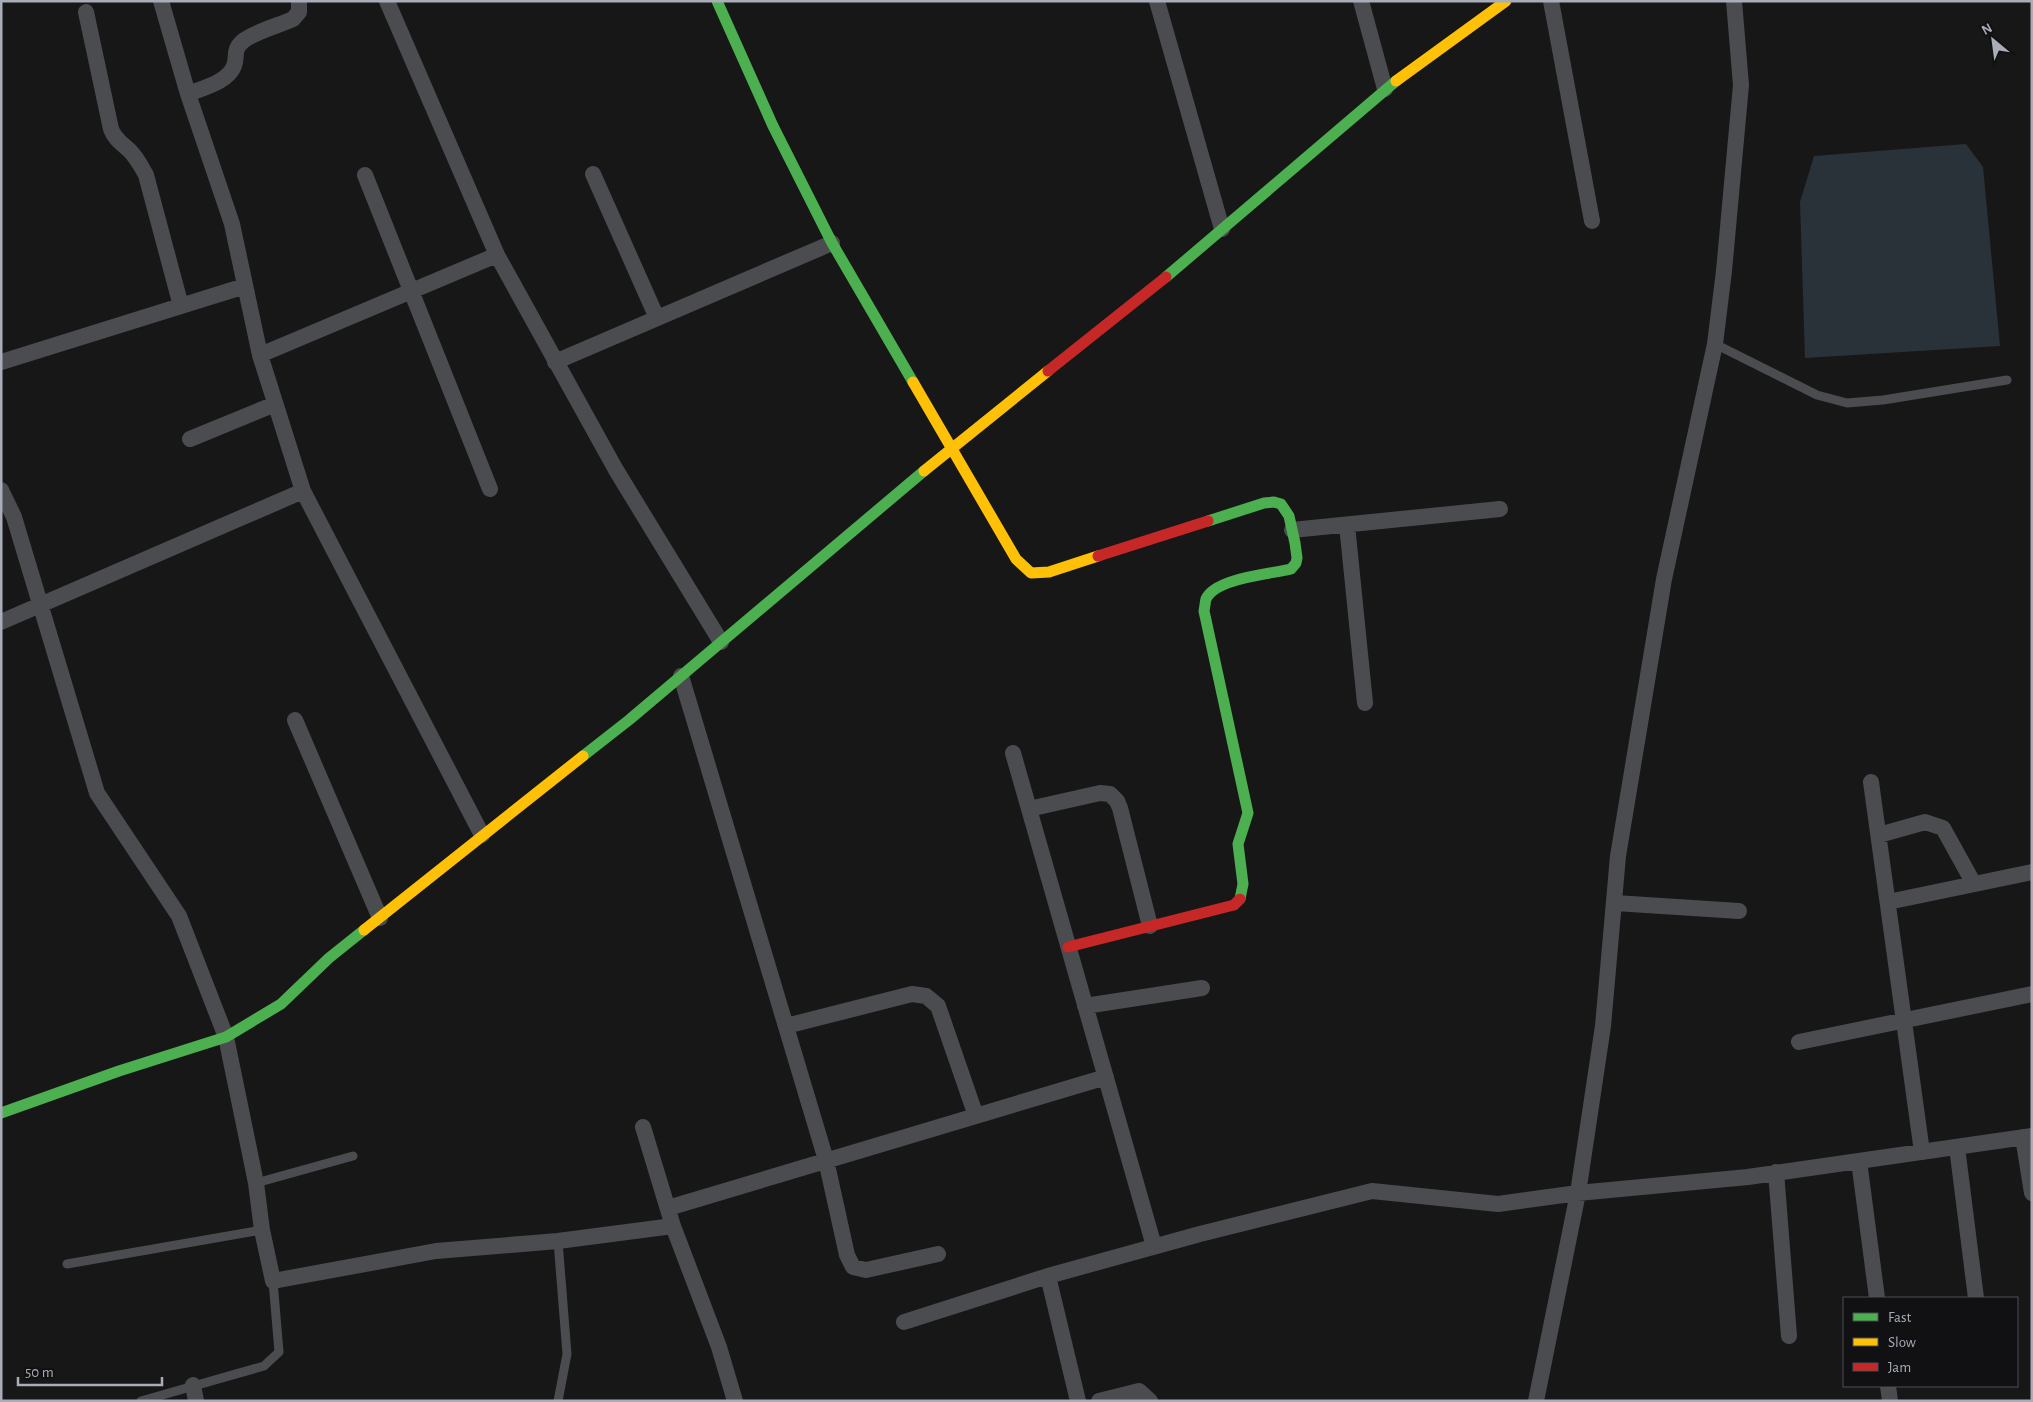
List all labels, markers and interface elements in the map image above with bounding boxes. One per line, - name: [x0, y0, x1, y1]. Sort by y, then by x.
- north arrow: [1968, 15, 2018, 65]
- text: N: [1980, 21, 1995, 38]
- legend: [1843, 1297, 2018, 1387]
- text: Fast: [1888, 1310, 1912, 1325]
- text: Slow: [1888, 1335, 1916, 1350]
- scale bar: [18, 1354, 161, 1386]
- text: Jam: [1888, 1360, 1911, 1375]
- text: 50 m: [25, 1365, 54, 1380]

